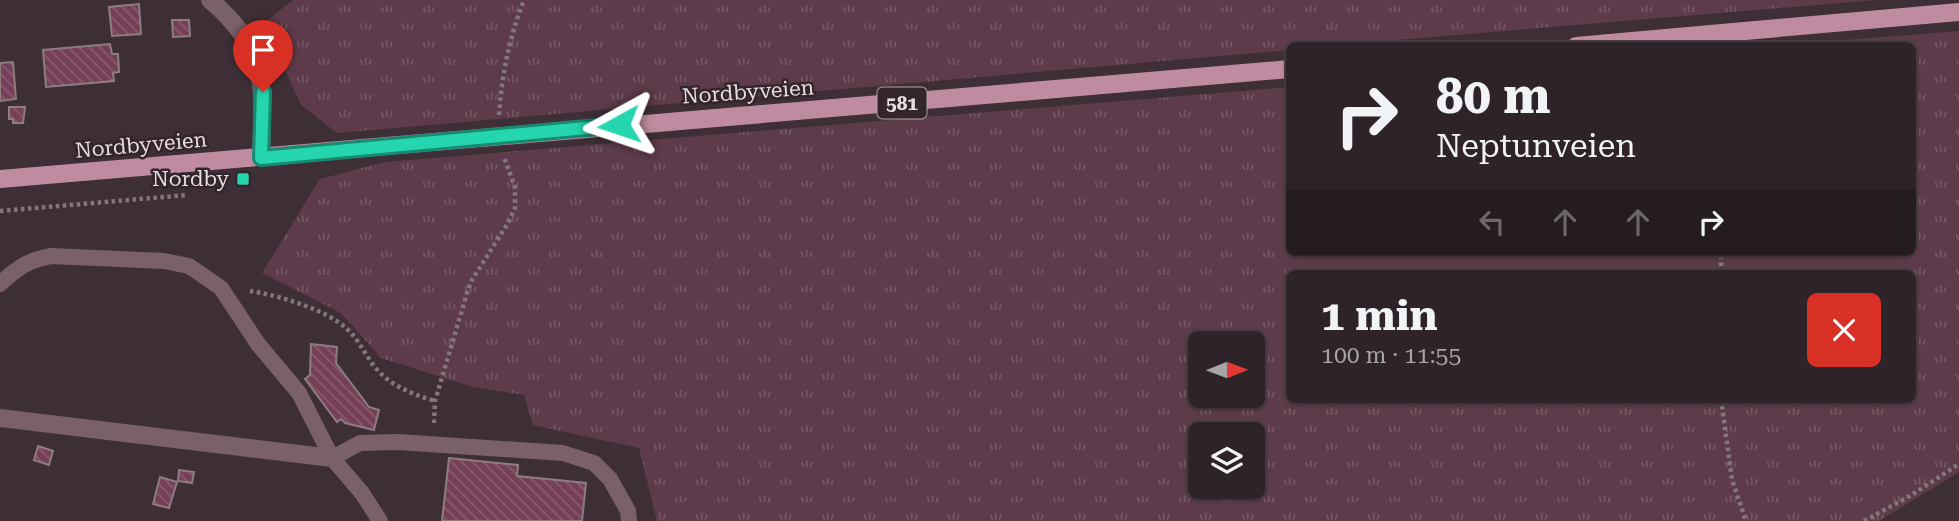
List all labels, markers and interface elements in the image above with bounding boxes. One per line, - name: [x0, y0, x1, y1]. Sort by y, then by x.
- pin: [233, 20, 293, 92]
- icon: arrive: [244, 31, 282, 69]
- text: 80 m: [1436, 68, 1551, 125]
- icon: right: [1321, 70, 1412, 161]
- street label: Nordbyveien: [681, 75, 815, 109]
- position arrow: [582, 88, 656, 162]
- road number: 581: [878, 88, 926, 118]
- street label: Nordbyveien: [74, 127, 208, 163]
- text: Neptunveien: [1436, 127, 1636, 165]
- place label: Nordby: [152, 167, 230, 191]
- marker: Nordby: [235, 171, 251, 187]
- icon: left: [1473, 203, 1511, 241]
- icon: ahead: [1546, 203, 1584, 241]
- icon: ahead: [1619, 203, 1657, 241]
- icon: right: [1692, 203, 1730, 241]
- text: 1 min: [1321, 291, 1438, 340]
- button: close: [1807, 293, 1881, 367]
- north arrow: [1188, 331, 1265, 408]
- map controls: [1188, 331, 1265, 499]
- text: 100 m · 11:55: [1321, 342, 1461, 369]
- button: layers: [1188, 422, 1265, 499]

